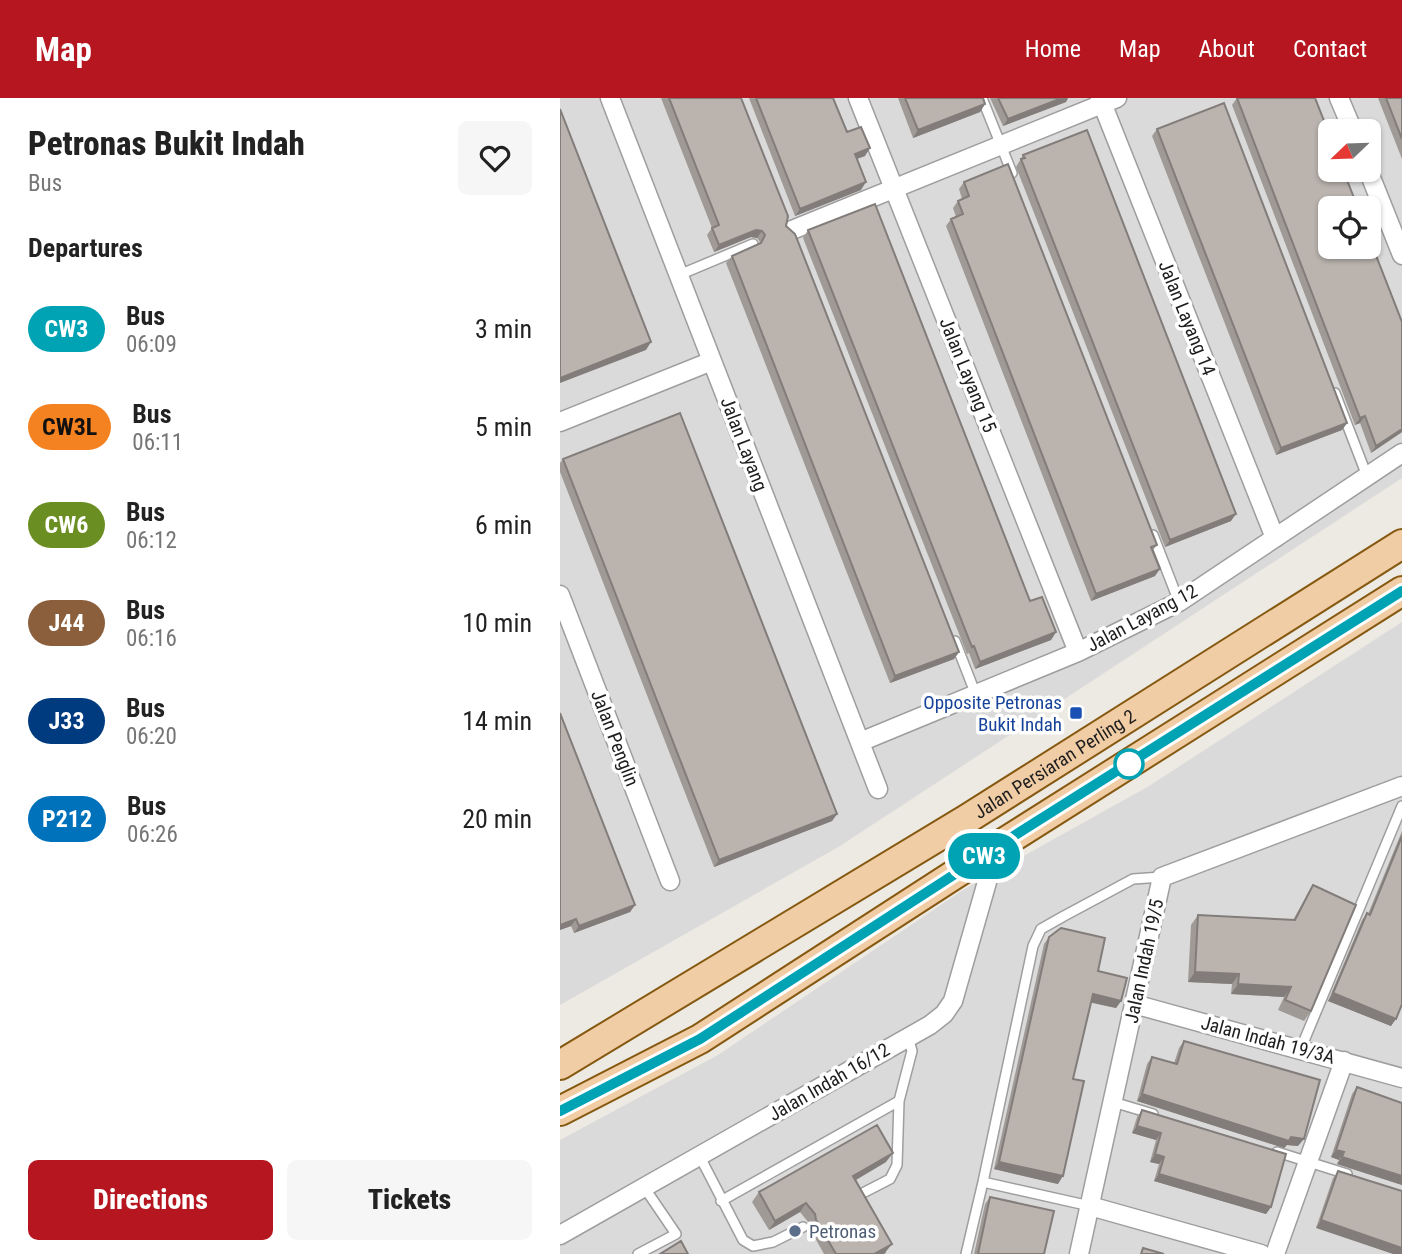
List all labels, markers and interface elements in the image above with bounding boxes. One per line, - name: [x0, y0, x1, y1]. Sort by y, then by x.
- text: Map: [35, 30, 92, 69]
- text: Home: [1025, 35, 1081, 63]
- text: Map: [1119, 35, 1161, 63]
- text: About: [1199, 35, 1255, 63]
- text: Contact: [1293, 35, 1367, 63]
- north arrow: [1318, 119, 1381, 182]
- map controls: [1318, 119, 1381, 259]
- button: heart: [458, 121, 532, 195]
- text: Petronas Bukit Indah: [28, 124, 305, 163]
- text: Bus: [28, 170, 62, 197]
- button: locate: [1318, 196, 1381, 259]
- text: Departures: [28, 233, 143, 263]
- street label: Jalan Layang 14: [1154, 257, 1220, 379]
- text: Bus: [126, 301, 165, 331]
- text: 3 min: [475, 314, 532, 344]
- street label: Jalan Layang 15: [935, 314, 1001, 436]
- text: CW3: [45, 315, 88, 343]
- text: 06:09: [126, 331, 177, 358]
- street label: Jalan Layang: [716, 394, 772, 494]
- text: Bus: [132, 399, 171, 429]
- text: 5 min: [475, 412, 532, 442]
- text: CW3L: [42, 413, 97, 441]
- text: 06:11: [132, 429, 183, 456]
- text: Bus: [126, 497, 165, 527]
- text: 6 min: [475, 510, 532, 540]
- text: CW6: [45, 511, 88, 539]
- text: 06:12: [126, 527, 177, 554]
- street label: Jalan Layang 12: [1083, 579, 1201, 657]
- text: Bus: [126, 595, 165, 625]
- text: 10 min: [462, 608, 532, 638]
- text: J44: [48, 609, 85, 637]
- text: 06:16: [126, 625, 177, 652]
- street label: Jalan Penglin: [586, 687, 644, 789]
- place label: Opposite Petronas Bukit Indah: [923, 691, 1062, 736]
- text: Bus: [126, 693, 165, 723]
- street label: Jalan Persiaran Perling 2: [969, 704, 1140, 823]
- marker: Opposite Petronas Bukit Indah: [1068, 705, 1084, 721]
- text: 14 min: [462, 706, 532, 736]
- text: J33: [48, 707, 85, 735]
- text: 06:20: [126, 723, 177, 750]
- unlabelled marker: [1114, 749, 1144, 779]
- text: Bus: [127, 791, 166, 821]
- text: 20 min: [462, 804, 532, 834]
- text: P212: [42, 805, 92, 833]
- text: 06:26: [127, 821, 178, 848]
- line badge: CW3: [944, 833, 1024, 879]
- text: CW3: [962, 842, 1006, 870]
- street label: Jalan Indah 19/5: [1120, 897, 1168, 1025]
- street label: Jalan Indah 19/3A: [1199, 1011, 1337, 1069]
- street label: Jalan Indah 16/12: [764, 1038, 894, 1126]
- button: Directions: [28, 1160, 273, 1240]
- button: Tickets: [287, 1160, 532, 1240]
- place label: Petronas: [809, 1220, 876, 1243]
- marker: Petronas: [787, 1223, 803, 1239]

